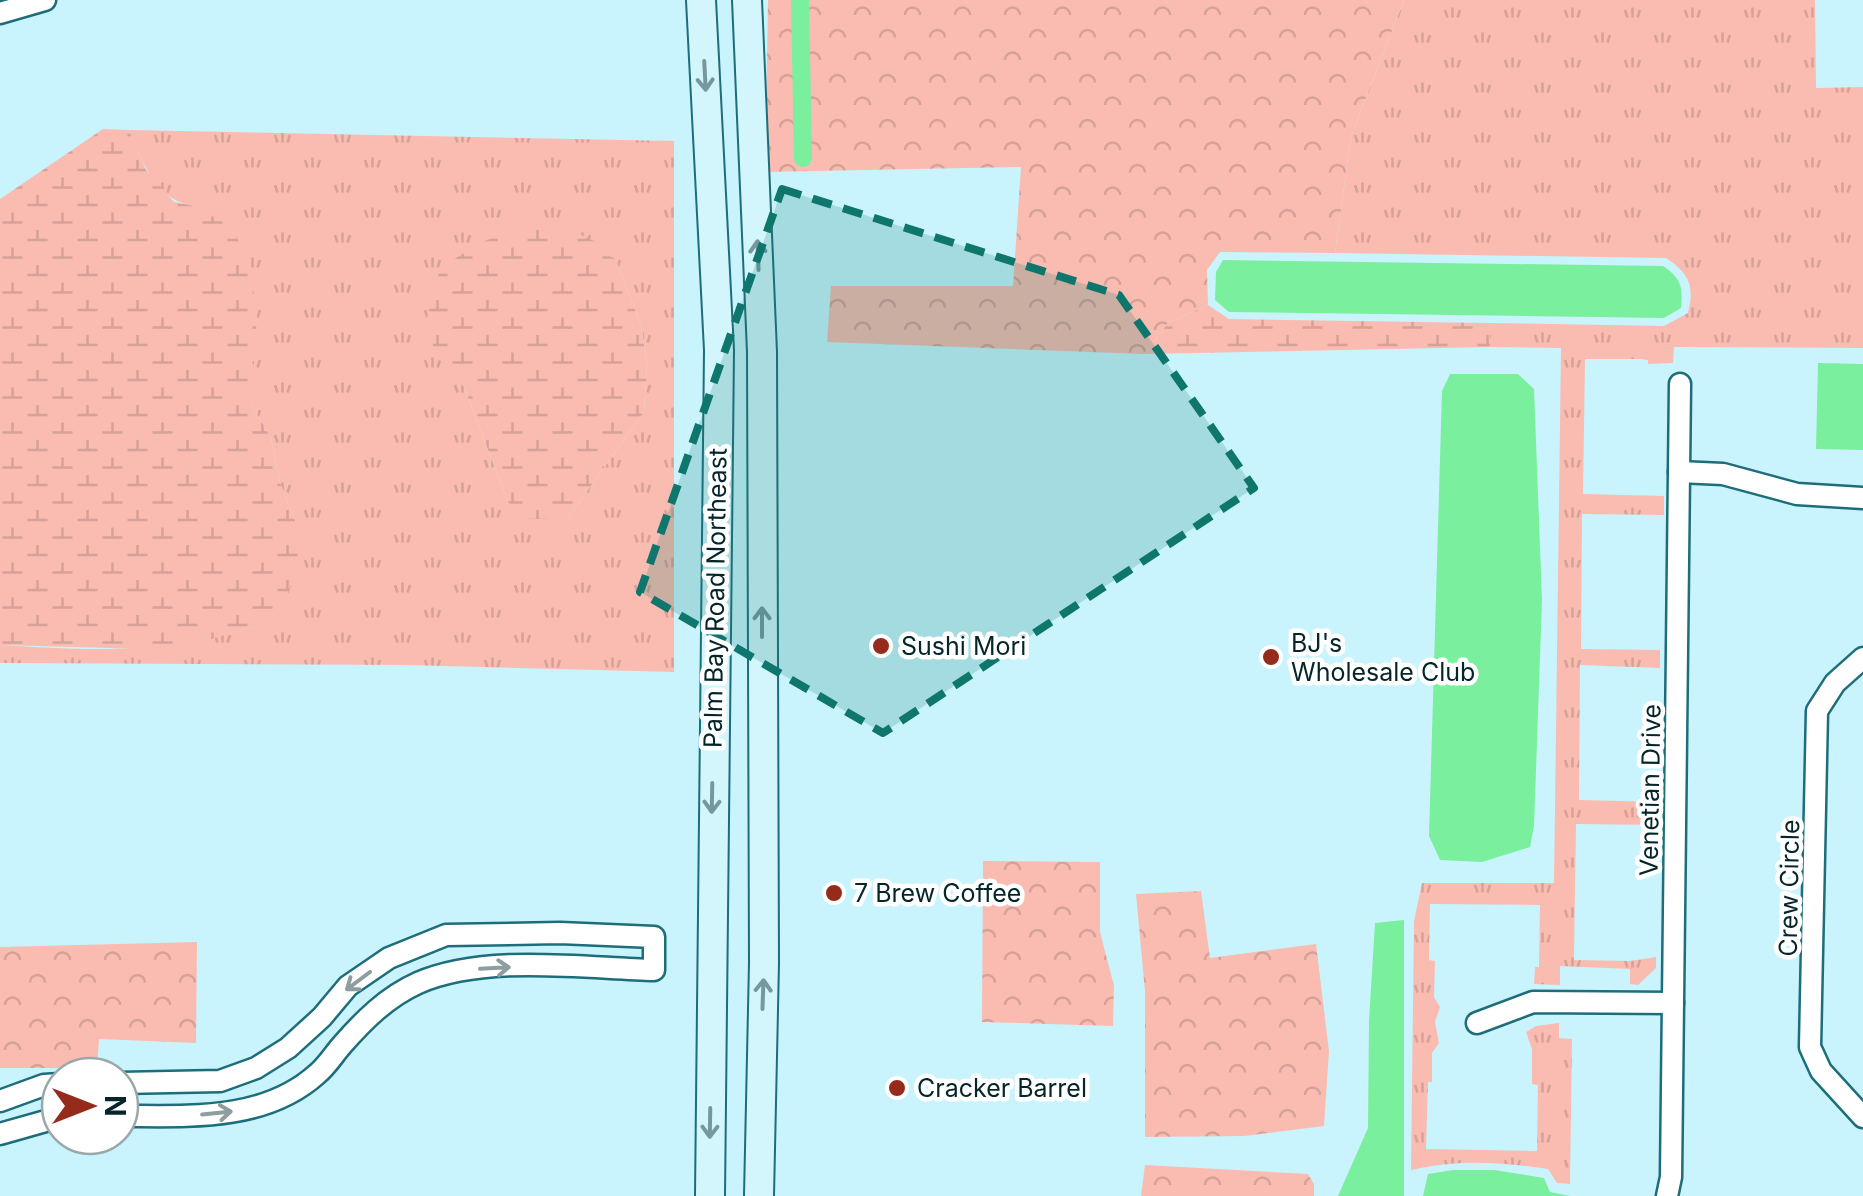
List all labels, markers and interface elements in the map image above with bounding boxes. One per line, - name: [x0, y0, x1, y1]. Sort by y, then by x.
- one-way arrow: [696, 59, 715, 91]
- one-way arrow: [748, 239, 767, 271]
- street label: Palm Bay Road Northeast: [697, 448, 733, 748]
- one-way arrow: [752, 606, 772, 638]
- place label: BJ's Wholesale Club: [1291, 628, 1475, 687]
- place label: Sushi Mori: [901, 631, 1026, 661]
- marker: Sushi Mori: [870, 635, 892, 657]
- marker: BJ's Wholesale Club: [1260, 646, 1282, 668]
- street label: Venetian Drive: [1634, 704, 1666, 876]
- one-way arrow: [703, 781, 722, 813]
- street label: Crew Circle: [1773, 819, 1805, 957]
- place label: 7 Brew Coffee: [854, 878, 1021, 908]
- marker: 7 Brew Coffee: [823, 882, 845, 904]
- one-way arrow: [478, 958, 510, 977]
- one-way arrow: [345, 970, 372, 991]
- one-way arrow: [754, 978, 773, 1010]
- north arrow: [40, 1056, 140, 1156]
- place label: Cracker Barrel: [917, 1073, 1087, 1103]
- marker: Cracker Barrel: [886, 1077, 908, 1099]
- text: N: [98, 1095, 132, 1117]
- one-way arrow: [201, 1103, 233, 1122]
- one-way arrow: [701, 1106, 720, 1138]

